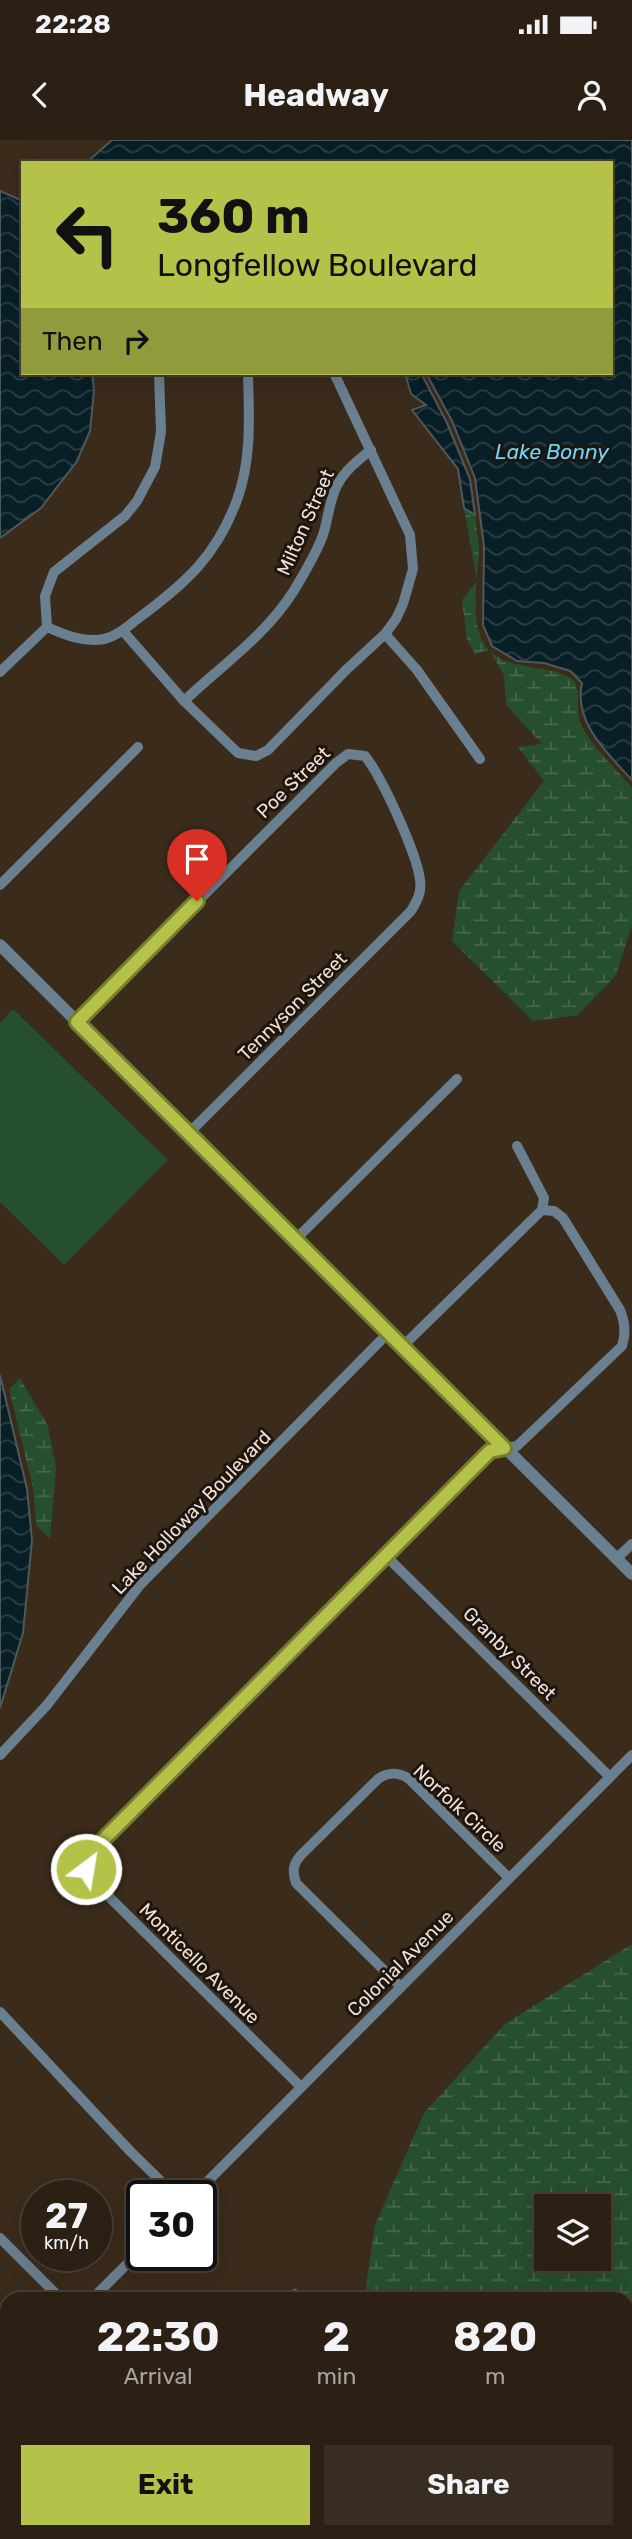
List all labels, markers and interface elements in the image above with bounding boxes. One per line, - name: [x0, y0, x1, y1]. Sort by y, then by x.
- text: 22:28: [35, 9, 111, 40]
- icon: back: [21, 76, 59, 114]
- text: Headway: [243, 76, 389, 114]
- icon: person: [573, 76, 611, 114]
- text: 360 m: [157, 187, 310, 245]
- icon: left: [42, 189, 133, 280]
- text: Longfellow Boulevard: [157, 246, 477, 284]
- icon: right: [117, 322, 155, 360]
- text: Then: [42, 326, 103, 357]
- water label: Lake Bonny: [495, 439, 610, 464]
- street label: Milton Street: [272, 465, 339, 579]
- street label: Poe Street: [252, 741, 335, 823]
- pin: [167, 829, 227, 901]
- icon: arrive: [178, 840, 216, 878]
- street label: Tennyson Street: [233, 947, 352, 1066]
- street label: Lake Holloway Boulevard: [107, 1426, 276, 1599]
- street label: Granby Street: [458, 1602, 561, 1705]
- street label: Norfolk Circle: [409, 1760, 511, 1857]
- position arrow: [49, 1832, 123, 1906]
- street label: Monticello Avenue: [134, 1898, 265, 2029]
- street label: Colonial Avenue: [342, 1905, 458, 2021]
- speed limit sign: 30: [126, 2180, 217, 2271]
- map controls: [534, 2194, 611, 2271]
- button: layers: [534, 2194, 611, 2271]
- text: 27: [45, 2195, 88, 2237]
- text: km/h: [44, 2232, 89, 2254]
- text: 22:30: [97, 2312, 220, 2362]
- text: 2: [323, 2312, 350, 2362]
- text: 820: [453, 2312, 537, 2362]
- text: Arrival: [124, 2362, 193, 2390]
- text: min: [316, 2362, 356, 2390]
- text: m: [485, 2362, 505, 2390]
- button: Exit: [21, 2445, 310, 2525]
- button: Share: [324, 2445, 613, 2525]

